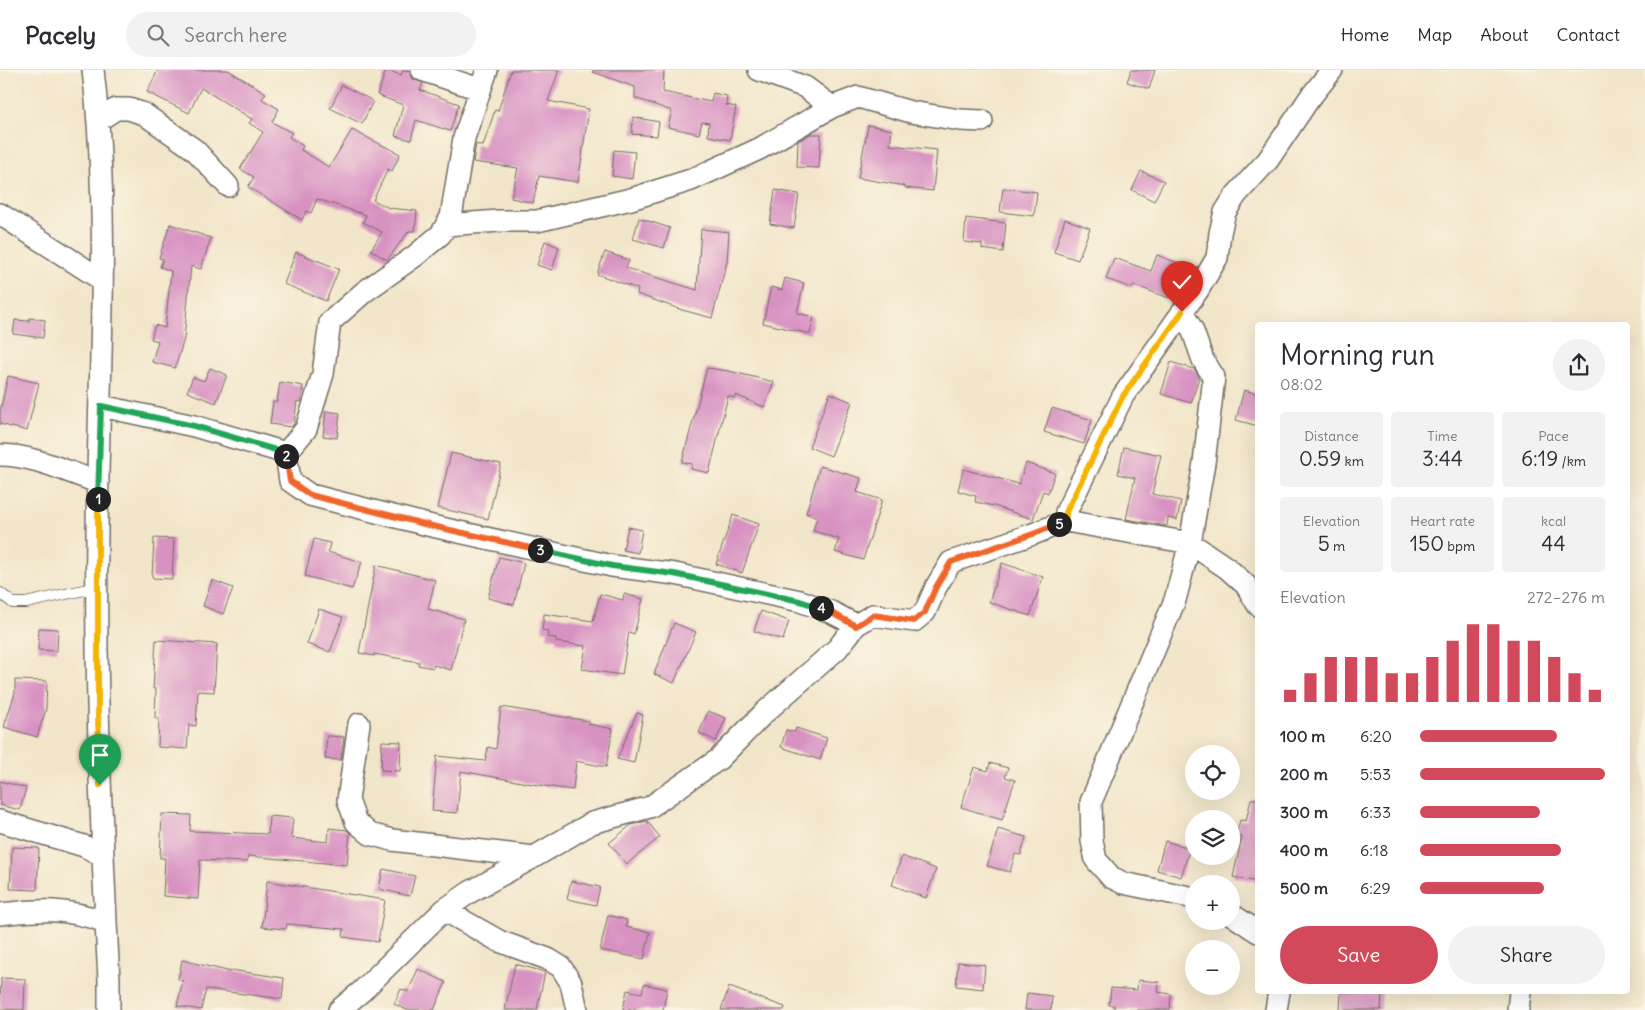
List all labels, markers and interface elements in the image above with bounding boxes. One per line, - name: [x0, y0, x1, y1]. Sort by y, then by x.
- search box: [126, 12, 476, 57]
- text: Pacely: [25, 20, 96, 50]
- icon: search: [144, 21, 172, 49]
- text: Search here: [184, 23, 287, 47]
- text: Home: [1341, 23, 1389, 46]
- text: Map: [1417, 23, 1452, 46]
- text: About: [1480, 23, 1528, 46]
- text: Contact: [1556, 23, 1620, 46]
- pin: [1161, 261, 1203, 312]
- icon: check: [1168, 268, 1196, 296]
- text: Morning run: [1280, 337, 1435, 373]
- button: share: [1553, 339, 1605, 391]
- text: 08:02: [1280, 374, 1323, 394]
- text: Distance: [1304, 427, 1359, 445]
- text: Time: [1427, 427, 1458, 445]
- text: Pace: [1538, 427, 1569, 445]
- pin: 2: [274, 444, 298, 468]
- text: 0.59: [1299, 445, 1341, 472]
- text: 3:44: [1422, 445, 1463, 472]
- text: 6:19: [1521, 445, 1558, 472]
- text: 2: [283, 447, 290, 465]
- text: km: [1341, 452, 1364, 470]
- text: /km: [1558, 452, 1586, 470]
- pin: 1: [86, 486, 110, 512]
- text: 1: [96, 490, 101, 508]
- pin: 5: [1046, 512, 1072, 536]
- text: Elevation: [1303, 512, 1360, 530]
- text: Heart rate: [1410, 512, 1475, 530]
- text: kcal: [1541, 512, 1566, 530]
- text: 5: [1055, 515, 1064, 533]
- text: 5: [1318, 530, 1330, 557]
- text: 150: [1410, 530, 1444, 557]
- text: 44: [1541, 530, 1566, 557]
- text: m: [1330, 537, 1345, 555]
- text: bpm: [1444, 537, 1475, 555]
- pin: 3: [528, 538, 552, 562]
- text: 3: [537, 541, 544, 559]
- text: Elevation: [1280, 587, 1346, 607]
- text: 272–276 m: [1527, 587, 1605, 607]
- pin: 4: [808, 596, 834, 620]
- text: 4: [817, 599, 826, 617]
- text: 100 m: [1280, 726, 1325, 746]
- text: 6:20: [1360, 726, 1392, 746]
- pin: [79, 734, 121, 785]
- icon: arrive: [86, 741, 114, 769]
- map controls: [1185, 745, 1240, 995]
- button: locate: [1185, 745, 1240, 800]
- text: 200 m: [1280, 764, 1328, 784]
- text: 5:53: [1360, 764, 1391, 784]
- text: 300 m: [1280, 802, 1328, 822]
- text: 6:33: [1360, 802, 1391, 822]
- button: layers: [1185, 810, 1240, 865]
- text: 400 m: [1280, 840, 1328, 860]
- text: 6:18: [1360, 840, 1388, 860]
- button: +: [1185, 875, 1240, 930]
- text: 500 m: [1280, 878, 1328, 898]
- text: 6:29: [1360, 878, 1391, 898]
- button: Save: [1280, 926, 1438, 984]
- button: Share: [1448, 926, 1605, 984]
- button: −: [1185, 940, 1240, 995]

